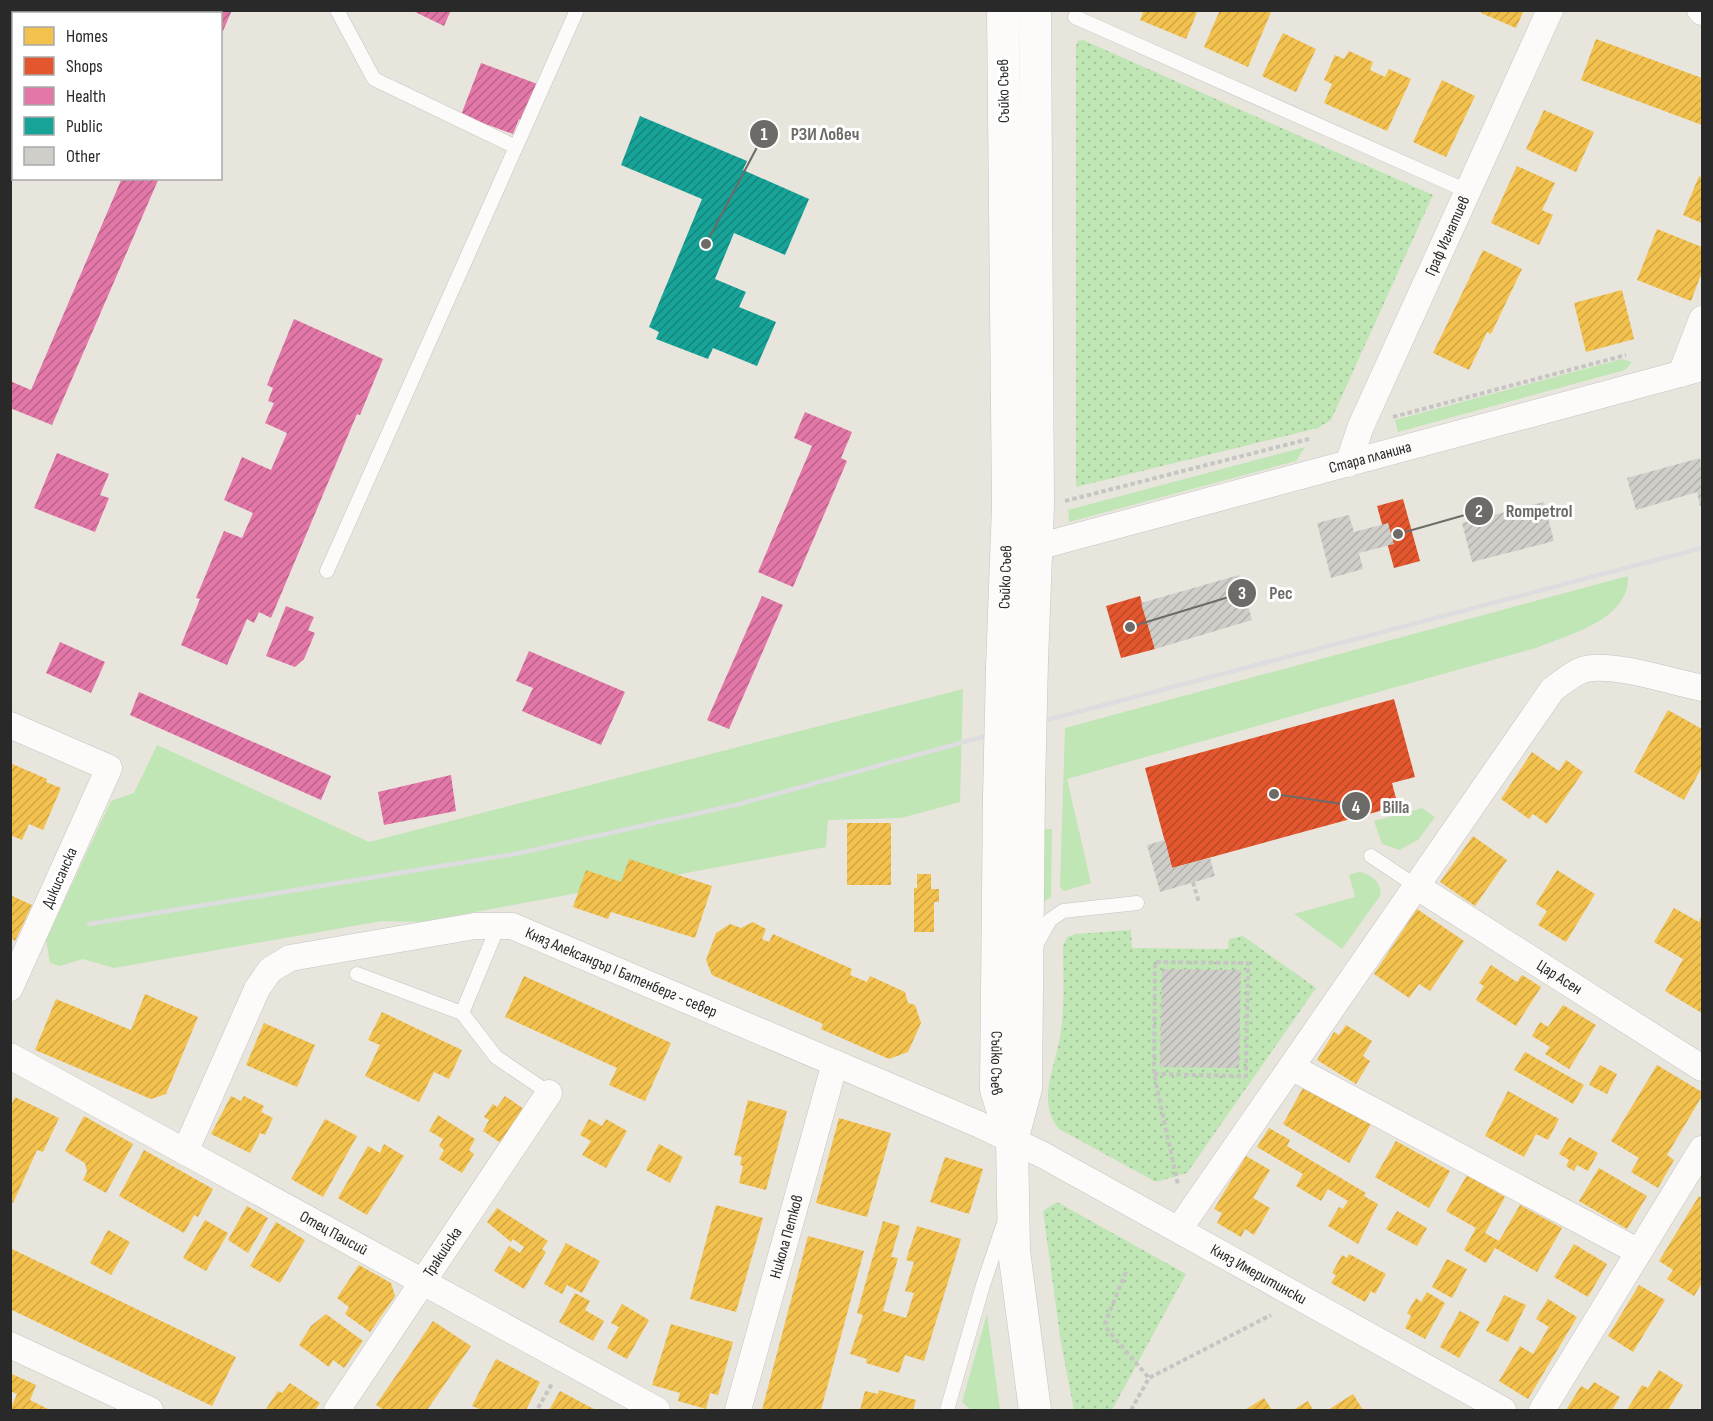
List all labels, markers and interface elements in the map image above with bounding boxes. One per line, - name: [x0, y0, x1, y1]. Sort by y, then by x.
- legend: [12, 12, 222, 180]
- text: Homes: [66, 26, 108, 47]
- text: Shops: [66, 56, 103, 77]
- street label: Съйко Съев: [994, 59, 1014, 123]
- text: Health: [66, 86, 106, 107]
- text: Public: [66, 116, 103, 137]
- callout: РЗИ Ловеч: [749, 116, 872, 152]
- text: 1: [760, 124, 768, 145]
- text: РЗИ Ловеч: [791, 124, 859, 145]
- text: Other: [66, 146, 100, 167]
- street label: Граф Игнатиев: [1421, 193, 1474, 279]
- street label: Стара планина: [1327, 437, 1413, 478]
- callout: Rompetrol: [1464, 493, 1585, 529]
- text: 2: [1475, 501, 1483, 522]
- text: Rompetrol: [1506, 501, 1572, 522]
- street label: Съйко Съев: [995, 545, 1016, 609]
- callout: Рес: [1227, 575, 1305, 611]
- text: 3: [1238, 583, 1246, 604]
- text: Рес: [1269, 583, 1293, 604]
- callout: Billa: [1341, 788, 1422, 824]
- text: 4: [1352, 797, 1361, 818]
- text: Billa: [1383, 797, 1409, 818]
- street label: Дикисанска: [38, 845, 82, 911]
- street label: Княз Александър I Батенберг - север: [522, 923, 720, 1022]
- street label: Цар Асен: [1533, 956, 1586, 999]
- street label: Съйко Съев: [987, 1031, 1007, 1098]
- street label: Никола Петков: [766, 1193, 807, 1281]
- street label: Отец Паисий: [296, 1207, 371, 1259]
- street label: Тракийска: [419, 1223, 466, 1281]
- street label: Княз Имеритински: [1207, 1240, 1310, 1309]

